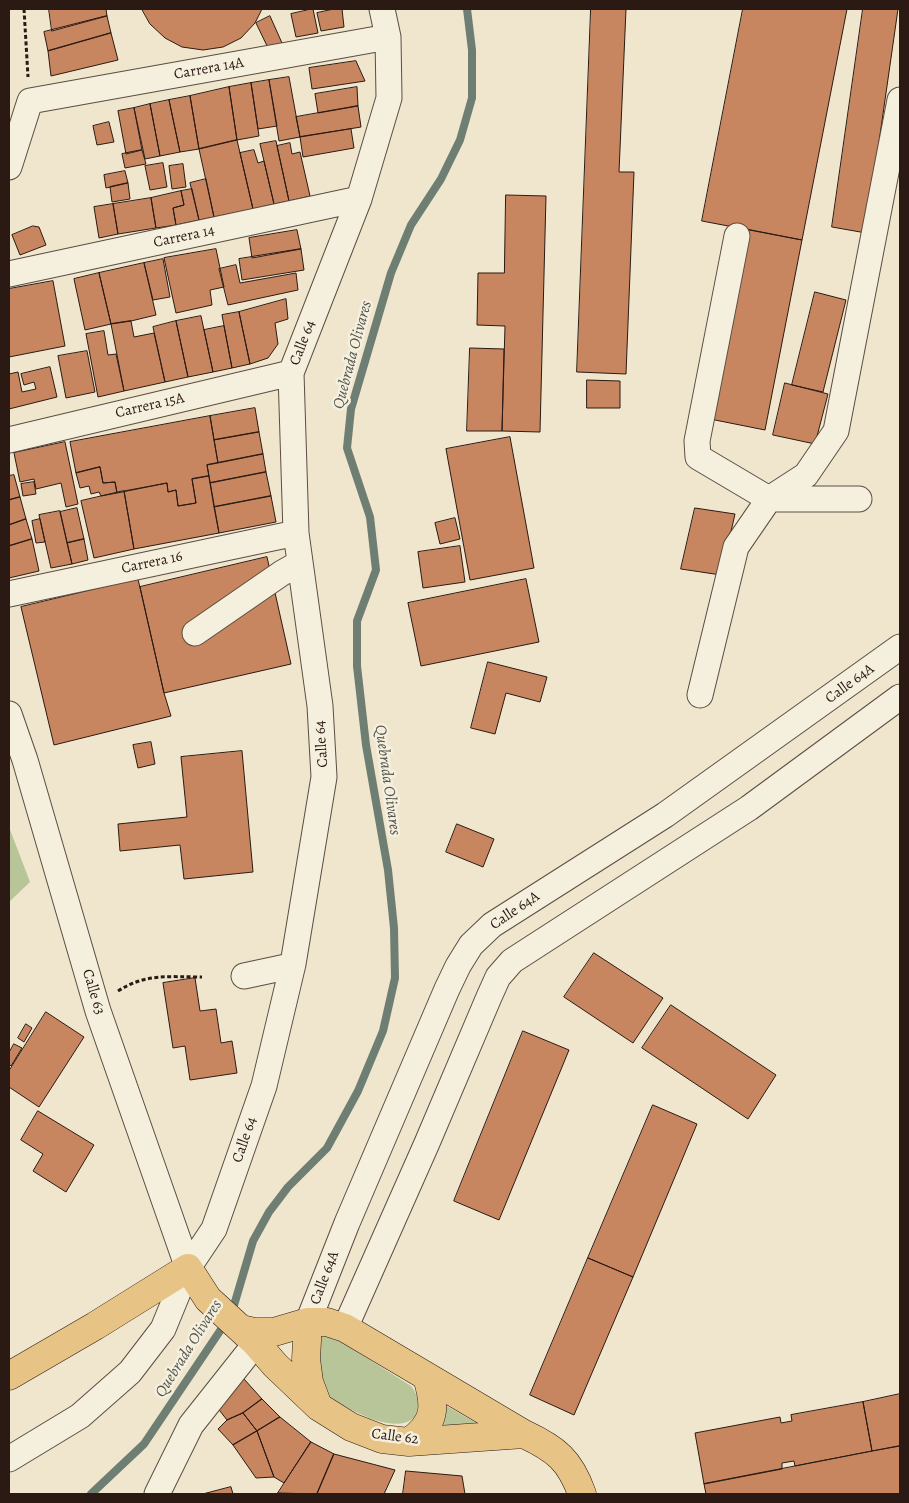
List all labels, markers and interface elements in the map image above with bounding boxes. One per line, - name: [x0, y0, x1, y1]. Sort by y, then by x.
- street label: Carrera 14A: [173, 54, 245, 84]
- street label: Carrera 14: [152, 222, 216, 252]
- water label: Quebrada Olivares: [329, 299, 377, 411]
- street label: Calle 64: [286, 318, 320, 368]
- street label: Carrera 15A: [114, 389, 186, 423]
- street label: Carrera 16: [120, 548, 184, 578]
- street label: Calle 64A: [822, 660, 878, 708]
- street label: Calle 64: [311, 720, 333, 768]
- water label: Quebrada Olivares: [370, 724, 404, 836]
- street label: Calle 64A: [487, 888, 543, 934]
- street label: Calle 63: [78, 967, 108, 1017]
- street label: Calle 64: [229, 1115, 261, 1165]
- street label: Calle 64A: [307, 1249, 343, 1307]
- water label: Quebrada Olivares: [151, 1297, 227, 1401]
- street label: Calle 62: [370, 1425, 420, 1449]

